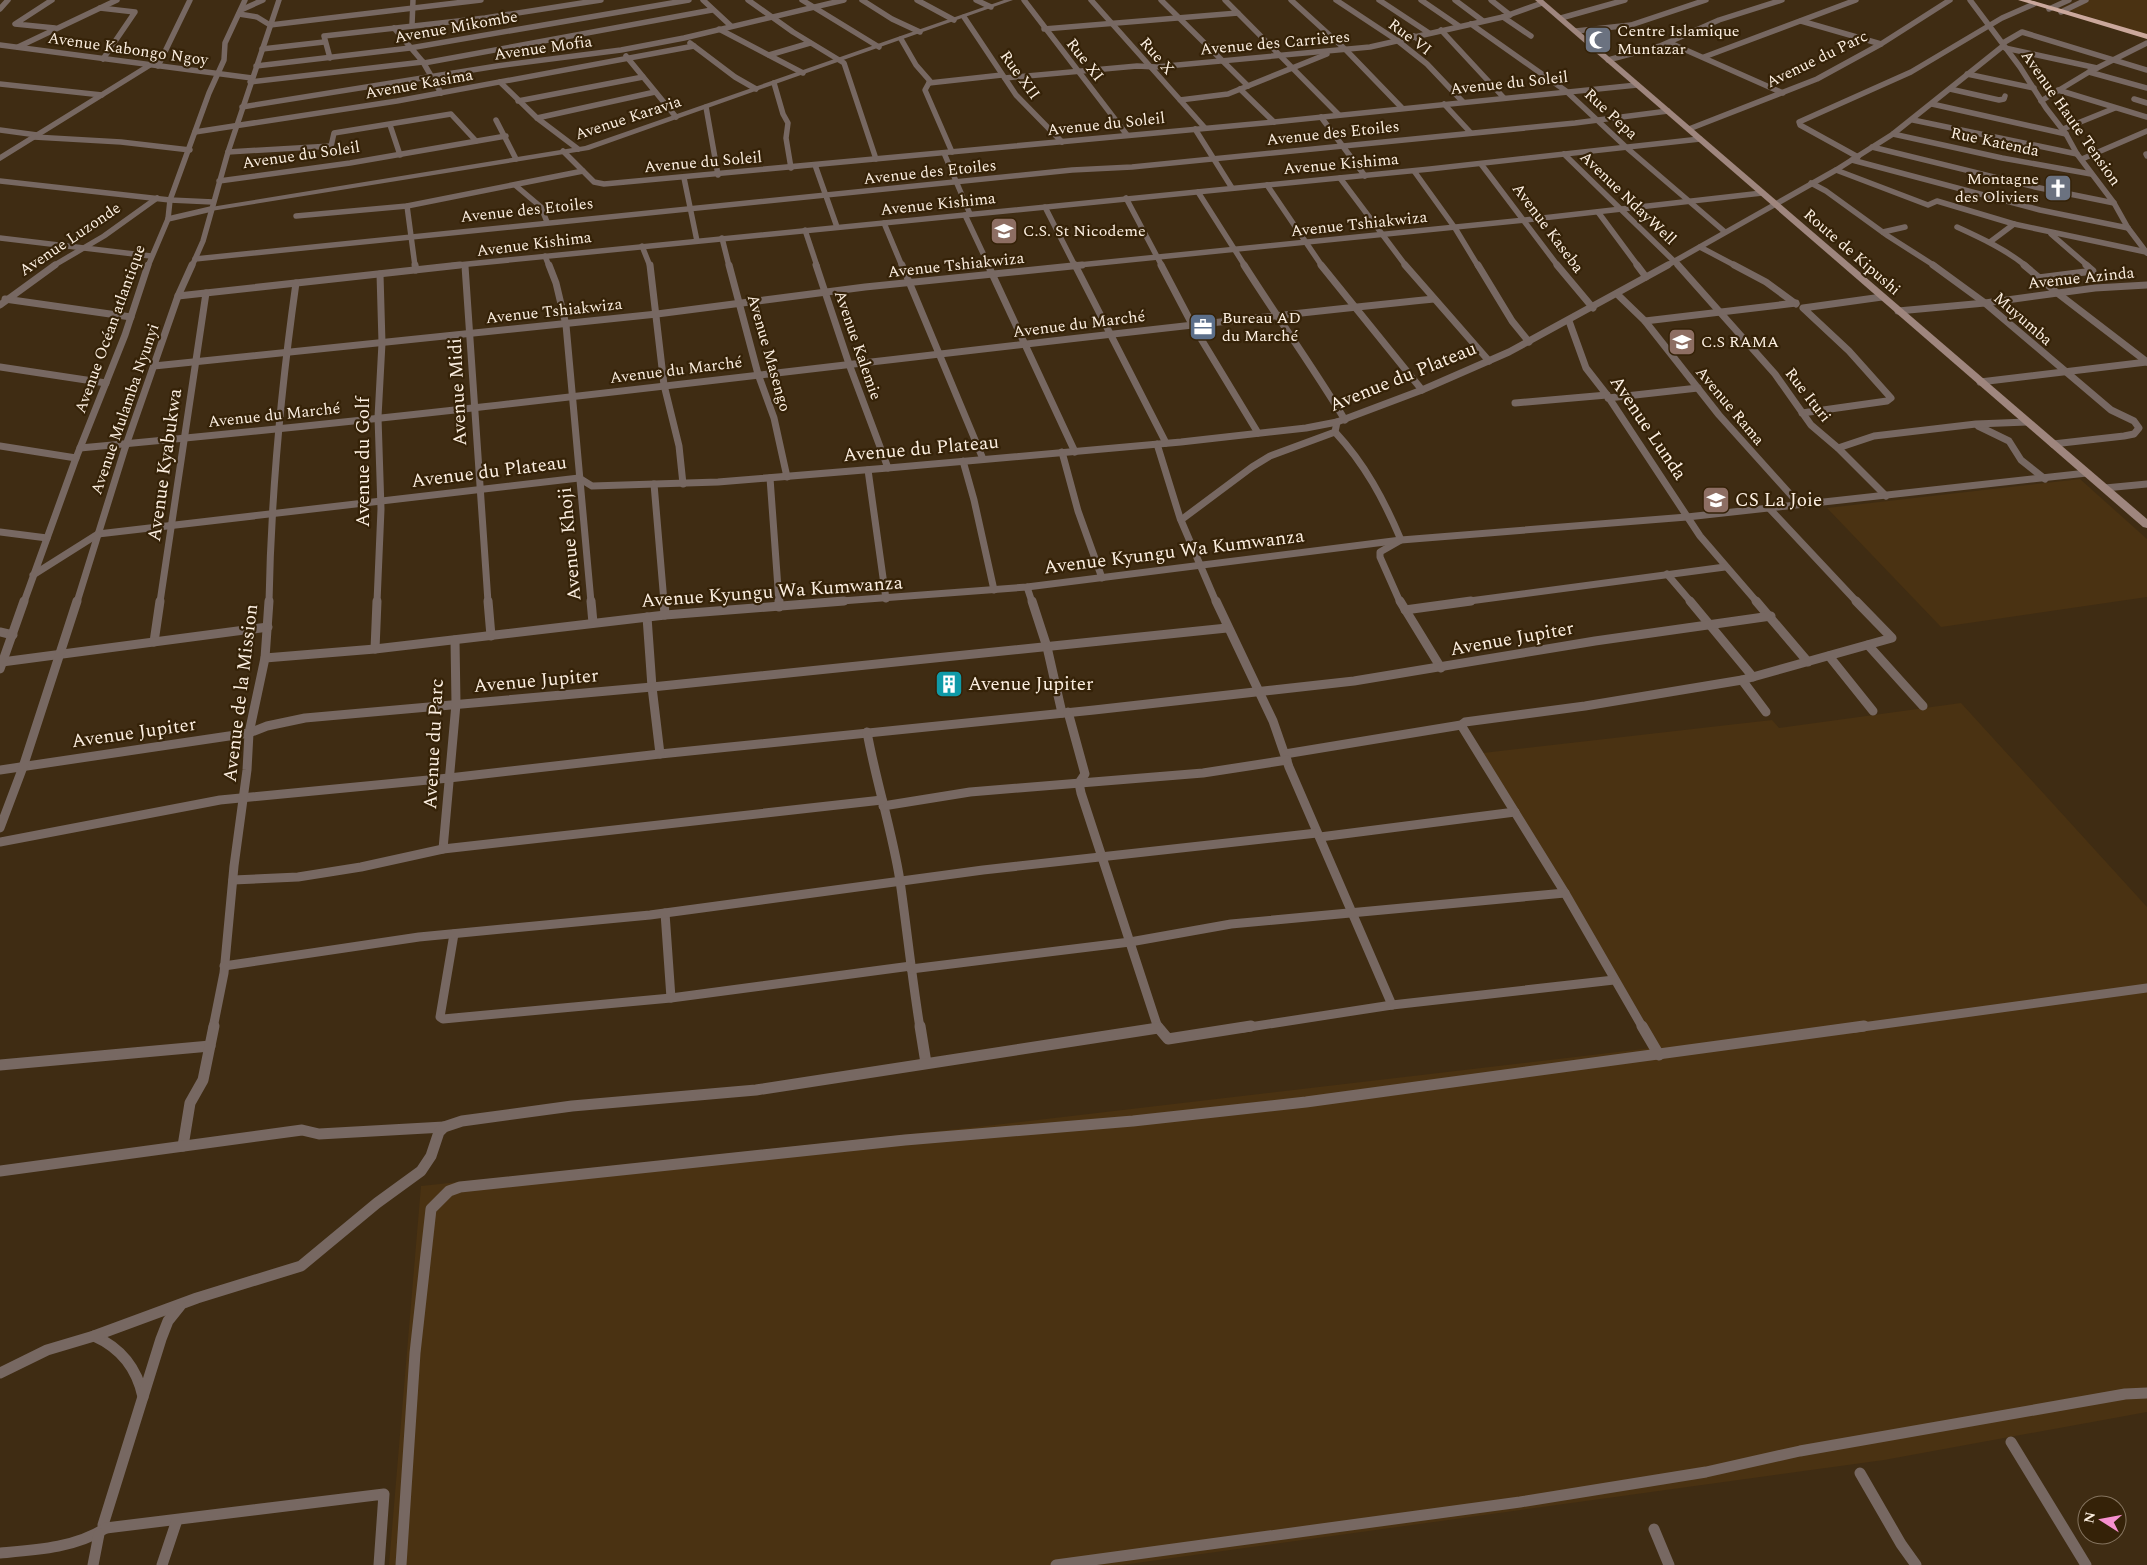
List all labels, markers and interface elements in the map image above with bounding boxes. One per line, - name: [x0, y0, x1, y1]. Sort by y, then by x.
- street label: Avenue Mikombe: [392, 4, 520, 50]
- street label: Rue VI: [1383, 13, 1437, 61]
- place label: Centre Islamique Muntazar: [1617, 19, 1740, 61]
- street label: Avenue des Carrières: [1199, 24, 1351, 62]
- street label: Avenue du Parc: [1762, 24, 1872, 94]
- mosque icon: Centre Islamique Muntazar: [1583, 25, 1613, 55]
- street label: Avenue Kabongo Ngoy: [46, 26, 211, 72]
- street label: Avenue Mofia: [492, 29, 594, 67]
- street label: Rue X: [1134, 32, 1180, 80]
- street label: Rue XI: [1060, 33, 1110, 87]
- street label: Rue XII: [994, 45, 1046, 105]
- street label: Avenue Haute Tension: [2015, 45, 2127, 191]
- street label: Avenue Kasima: [363, 63, 475, 105]
- street label: Avenue du Soleil: [1449, 65, 1569, 101]
- street label: Rue Pepa: [1579, 83, 1643, 145]
- street label: Avenue Karavia: [572, 89, 684, 147]
- street label: Avenue du Soleil: [1046, 106, 1166, 142]
- street label: Avenue des Etoiles: [1265, 114, 1401, 152]
- street label: Rue Katenda: [1949, 121, 2042, 163]
- street label: Avenue du Soleil: [241, 135, 361, 175]
- street label: Avenue du Soleil: [643, 145, 763, 179]
- street label: Avenue NdayWell: [1574, 145, 1682, 251]
- street label: Avenue Kishima: [1282, 147, 1400, 181]
- street label: Avenue des Etoiles: [862, 153, 998, 191]
- place label: Montagne des Oliviers: [1955, 167, 2039, 209]
- church icon: Montagne des Oliviers: [2043, 173, 2073, 203]
- street label: Avenue Kaseba: [1506, 178, 1590, 278]
- street label: Avenue Kishima: [879, 186, 997, 222]
- street label: Avenue des Etoiles: [459, 191, 595, 229]
- street label: Avenue Luzonde: [14, 196, 126, 282]
- street label: Route de Kipushi: [1798, 203, 1906, 301]
- street label: Avenue Tshiakwiza: [1290, 205, 1429, 243]
- school or university icon: C.S. St Nicodeme: [989, 216, 1019, 246]
- place label: C.S. St Nicodeme: [1023, 219, 1146, 243]
- street label: Avenue Kishima: [475, 225, 593, 263]
- street label: Avenue Océan atlantique: [68, 241, 152, 417]
- street label: Avenue Tshiakwiza: [887, 246, 1026, 284]
- street label: Avenue Azinda: [2026, 260, 2136, 296]
- street label: Avenue Kalemie: [828, 287, 888, 403]
- street label: Muyumba: [1988, 287, 2058, 352]
- street label: Avenue Masengo: [741, 291, 797, 415]
- street label: Avenue Tshiakwiza: [485, 292, 624, 330]
- street label: Avenue du Marché: [1012, 304, 1147, 344]
- place label: Bureau AD du Marché: [1222, 306, 1301, 348]
- office icon: Bureau AD du Marché: [1188, 312, 1218, 342]
- street label: Avenue Mulamba Nyunyi: [84, 320, 166, 498]
- school or university icon: C.S RAMA: [1667, 327, 1697, 357]
- place label: C.S RAMA: [1701, 330, 1779, 354]
- street label: Avenue du Plateau: [1325, 334, 1481, 420]
- street label: Avenue Midi: [441, 337, 475, 447]
- street label: Avenue du Marché: [609, 350, 744, 390]
- street label: Avenue Rama: [1690, 361, 1770, 451]
- street label: Rue Ituri: [1779, 363, 1837, 427]
- street label: Avenue Lunda: [1602, 370, 1694, 487]
- street label: Avenue Kyabukwa: [140, 386, 190, 543]
- street label: Avenue du Golf: [349, 395, 378, 527]
- street label: Avenue du Marché: [207, 396, 342, 434]
- street label: Avenue du Plateau: [842, 428, 1001, 470]
- street label: Avenue du Plateau: [410, 448, 569, 496]
- school or university icon: CS La Joie: [1701, 485, 1731, 515]
- street label: Avenue Khoji: [551, 486, 589, 602]
- place label: CS La Joie: [1735, 486, 1822, 515]
- street label: Avenue Kyungu Wa Kumwanza: [1042, 522, 1307, 582]
- street label: Avenue Kyungu Wa Kumwanza: [640, 568, 905, 616]
- street label: Avenue de la Mission: [216, 602, 266, 784]
- street label: Avenue Jupiter: [1448, 614, 1577, 664]
- street label: Avenue Jupiter: [472, 661, 600, 701]
- building icon: Avenue Jupiter: [934, 669, 964, 699]
- place label: Avenue Jupiter: [968, 670, 1094, 699]
- street label: Avenue du Parc: [416, 678, 452, 810]
- street label: Avenue Jupiter: [70, 710, 199, 756]
- north arrow: [2077, 1495, 2127, 1545]
- text: N: [2078, 1510, 2101, 1525]

